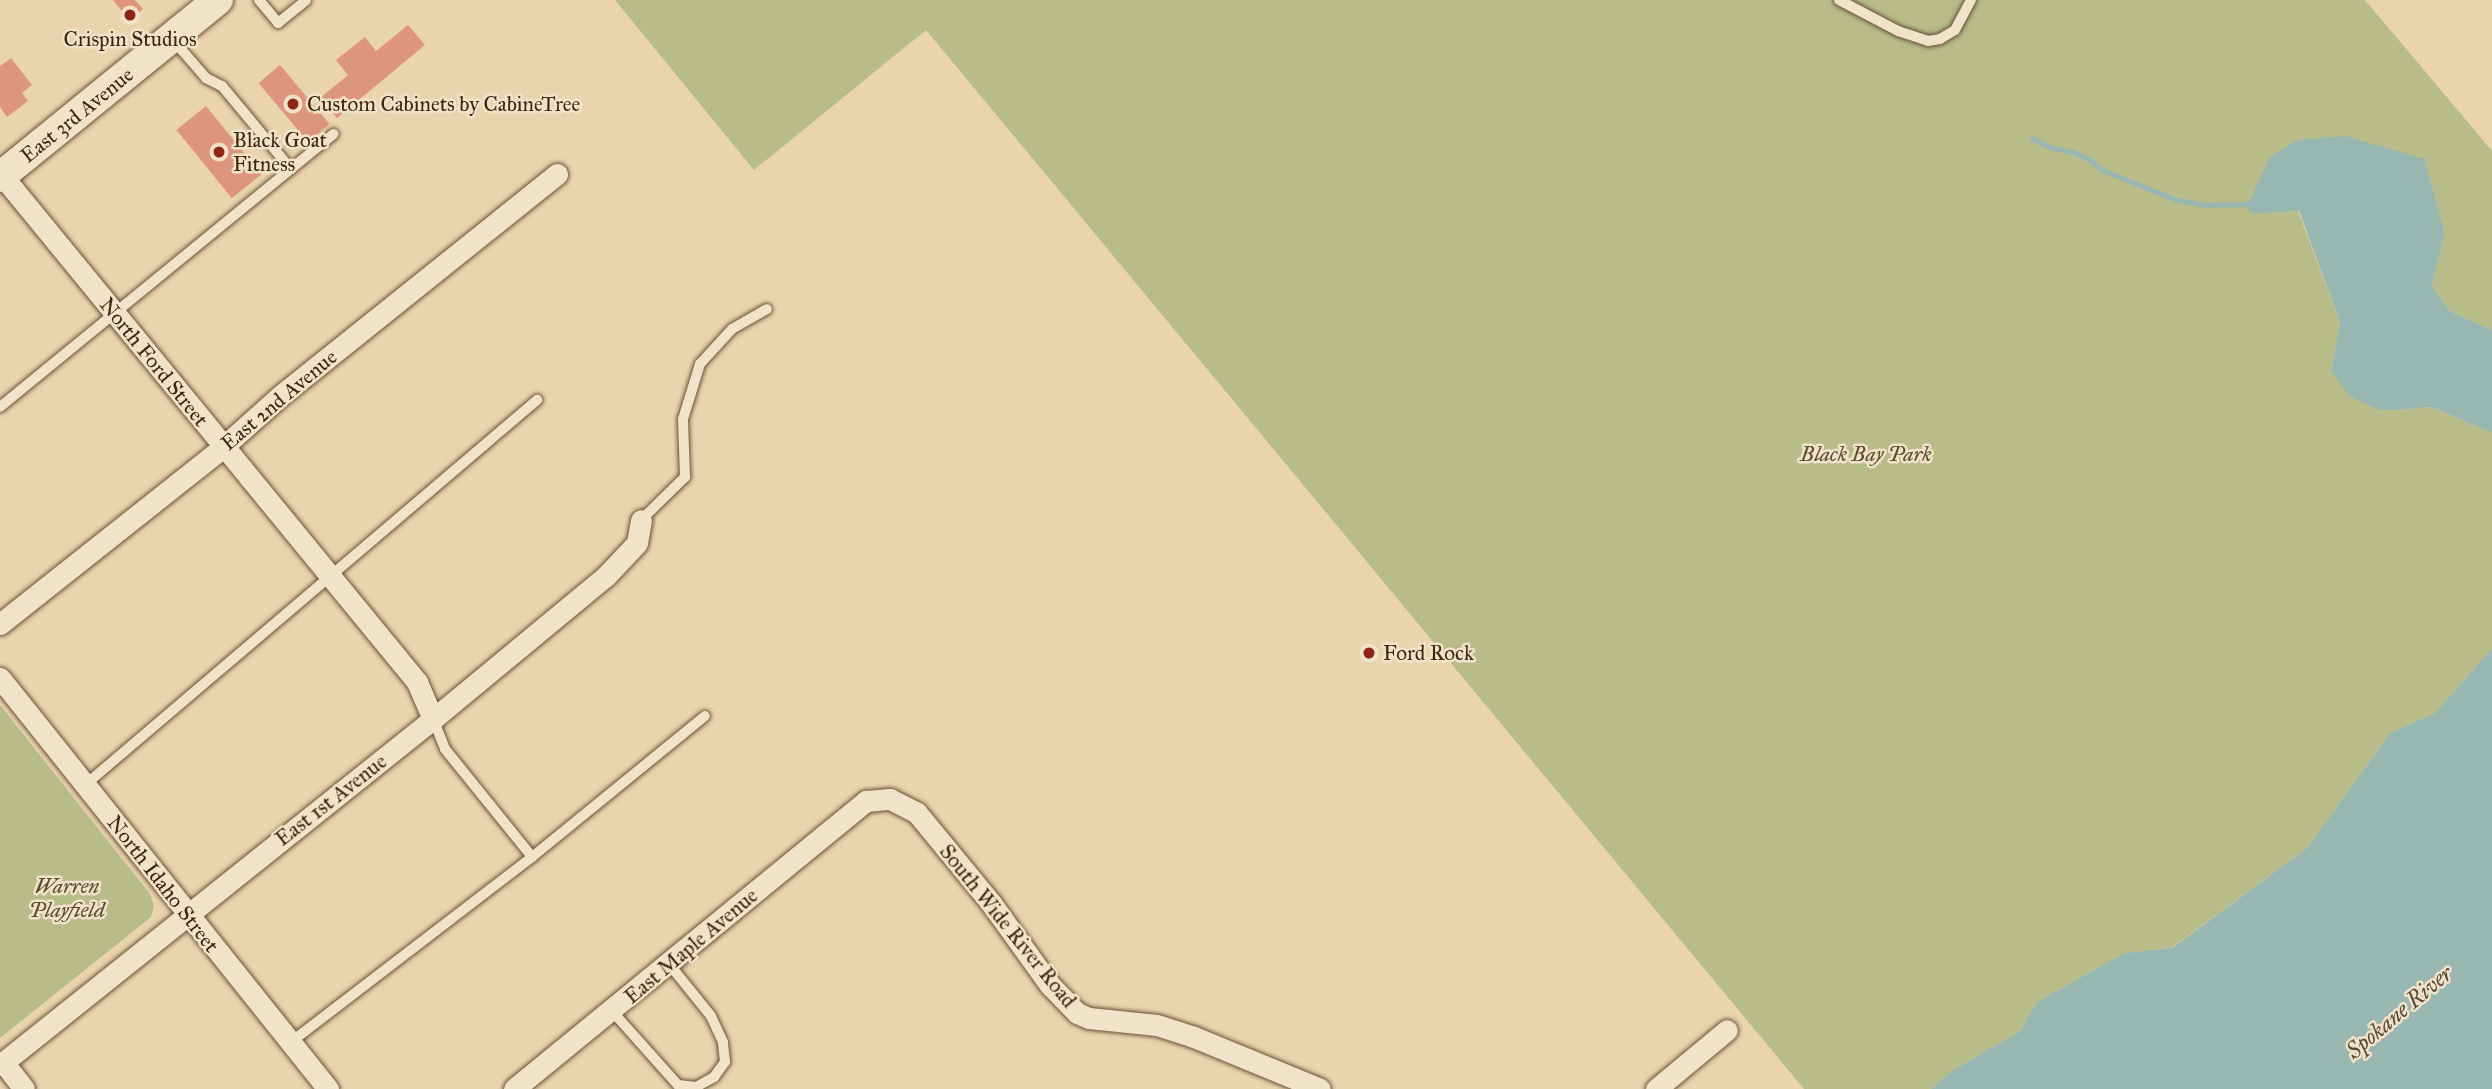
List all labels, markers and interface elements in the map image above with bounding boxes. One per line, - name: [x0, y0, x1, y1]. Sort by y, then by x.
- marker: Crispin Studios: [122, 7, 138, 23]
- place label: Crispin Studios: [63, 26, 197, 52]
- street label: East 3rd Avenue: [16, 62, 138, 168]
- place label: Custom Cabinets by CabineTree: [307, 91, 580, 117]
- marker: Custom Cabinets by CabineTree: [285, 96, 301, 112]
- place label: Black Goat Fitness: [233, 127, 327, 177]
- marker: Black Goat Fitness: [211, 144, 227, 160]
- street label: North Ford Street: [94, 292, 214, 432]
- street label: East 2nd Avenue: [216, 344, 342, 456]
- park label: Black Bay Park: [1800, 441, 1932, 467]
- place label: Ford Rock: [1383, 640, 1474, 666]
- marker: Ford Rock: [1361, 645, 1377, 661]
- street label: East 1st Avenue: [270, 749, 392, 851]
- street label: North Idaho Street: [102, 811, 224, 957]
- street label: South Wide River Road: [934, 839, 1082, 1013]
- park label: Warren Playfield: [29, 873, 105, 923]
- street label: East Maple Avenue: [619, 883, 763, 1009]
- water label: Spokane River: [2340, 959, 2458, 1065]

